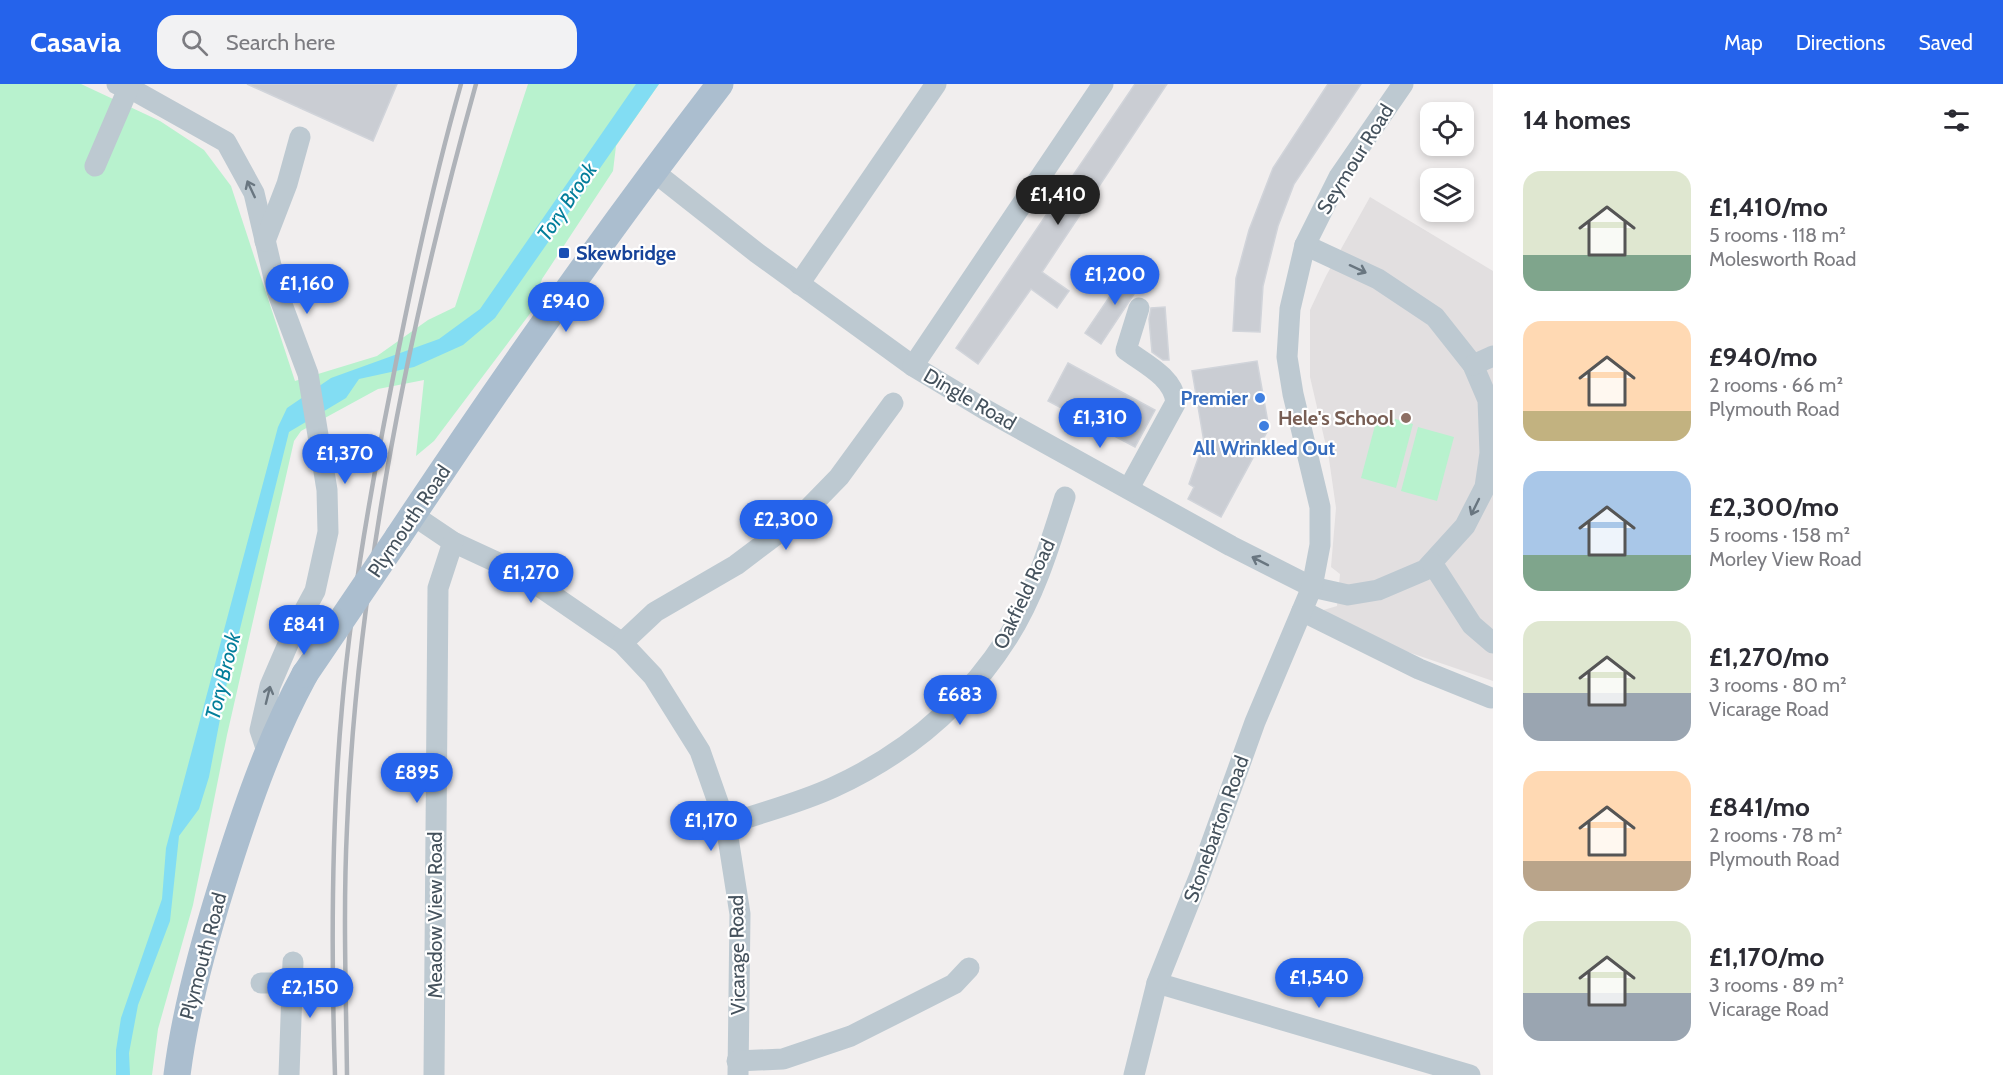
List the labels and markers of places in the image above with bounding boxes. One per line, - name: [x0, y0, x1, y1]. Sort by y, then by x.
- pin: £1,410: [1009, 175, 1107, 226]
- place label: Skewbridge: [576, 241, 676, 265]
- marker: Skewbridge: [557, 246, 571, 260]
- pin: £1,200: [1066, 255, 1164, 306]
- pin: £1,160: [258, 264, 356, 315]
- pin: £940: [530, 282, 602, 333]
- place label: Premier: [1180, 386, 1248, 410]
- marker: Premier: [1253, 391, 1267, 405]
- pin: £1,310: [1051, 398, 1149, 449]
- place label: Hele's School: [1278, 406, 1394, 430]
- marker: Hele's School: [1399, 411, 1413, 425]
- marker: All Wrinkled Out: [1257, 419, 1271, 433]
- pin: £1,370: [296, 434, 394, 485]
- place label: All Wrinkled Out: [1193, 436, 1335, 460]
- pin: £2,300: [737, 500, 835, 551]
- pin: £1,270: [482, 553, 580, 604]
- pin: £841: [268, 605, 340, 656]
- pin: £683: [924, 675, 996, 726]
- pin: £895: [381, 753, 453, 804]
- pin: £1,170: [662, 801, 760, 852]
- pin: £1,540: [1270, 958, 1368, 1009]
- pin: £2,150: [261, 968, 359, 1019]

